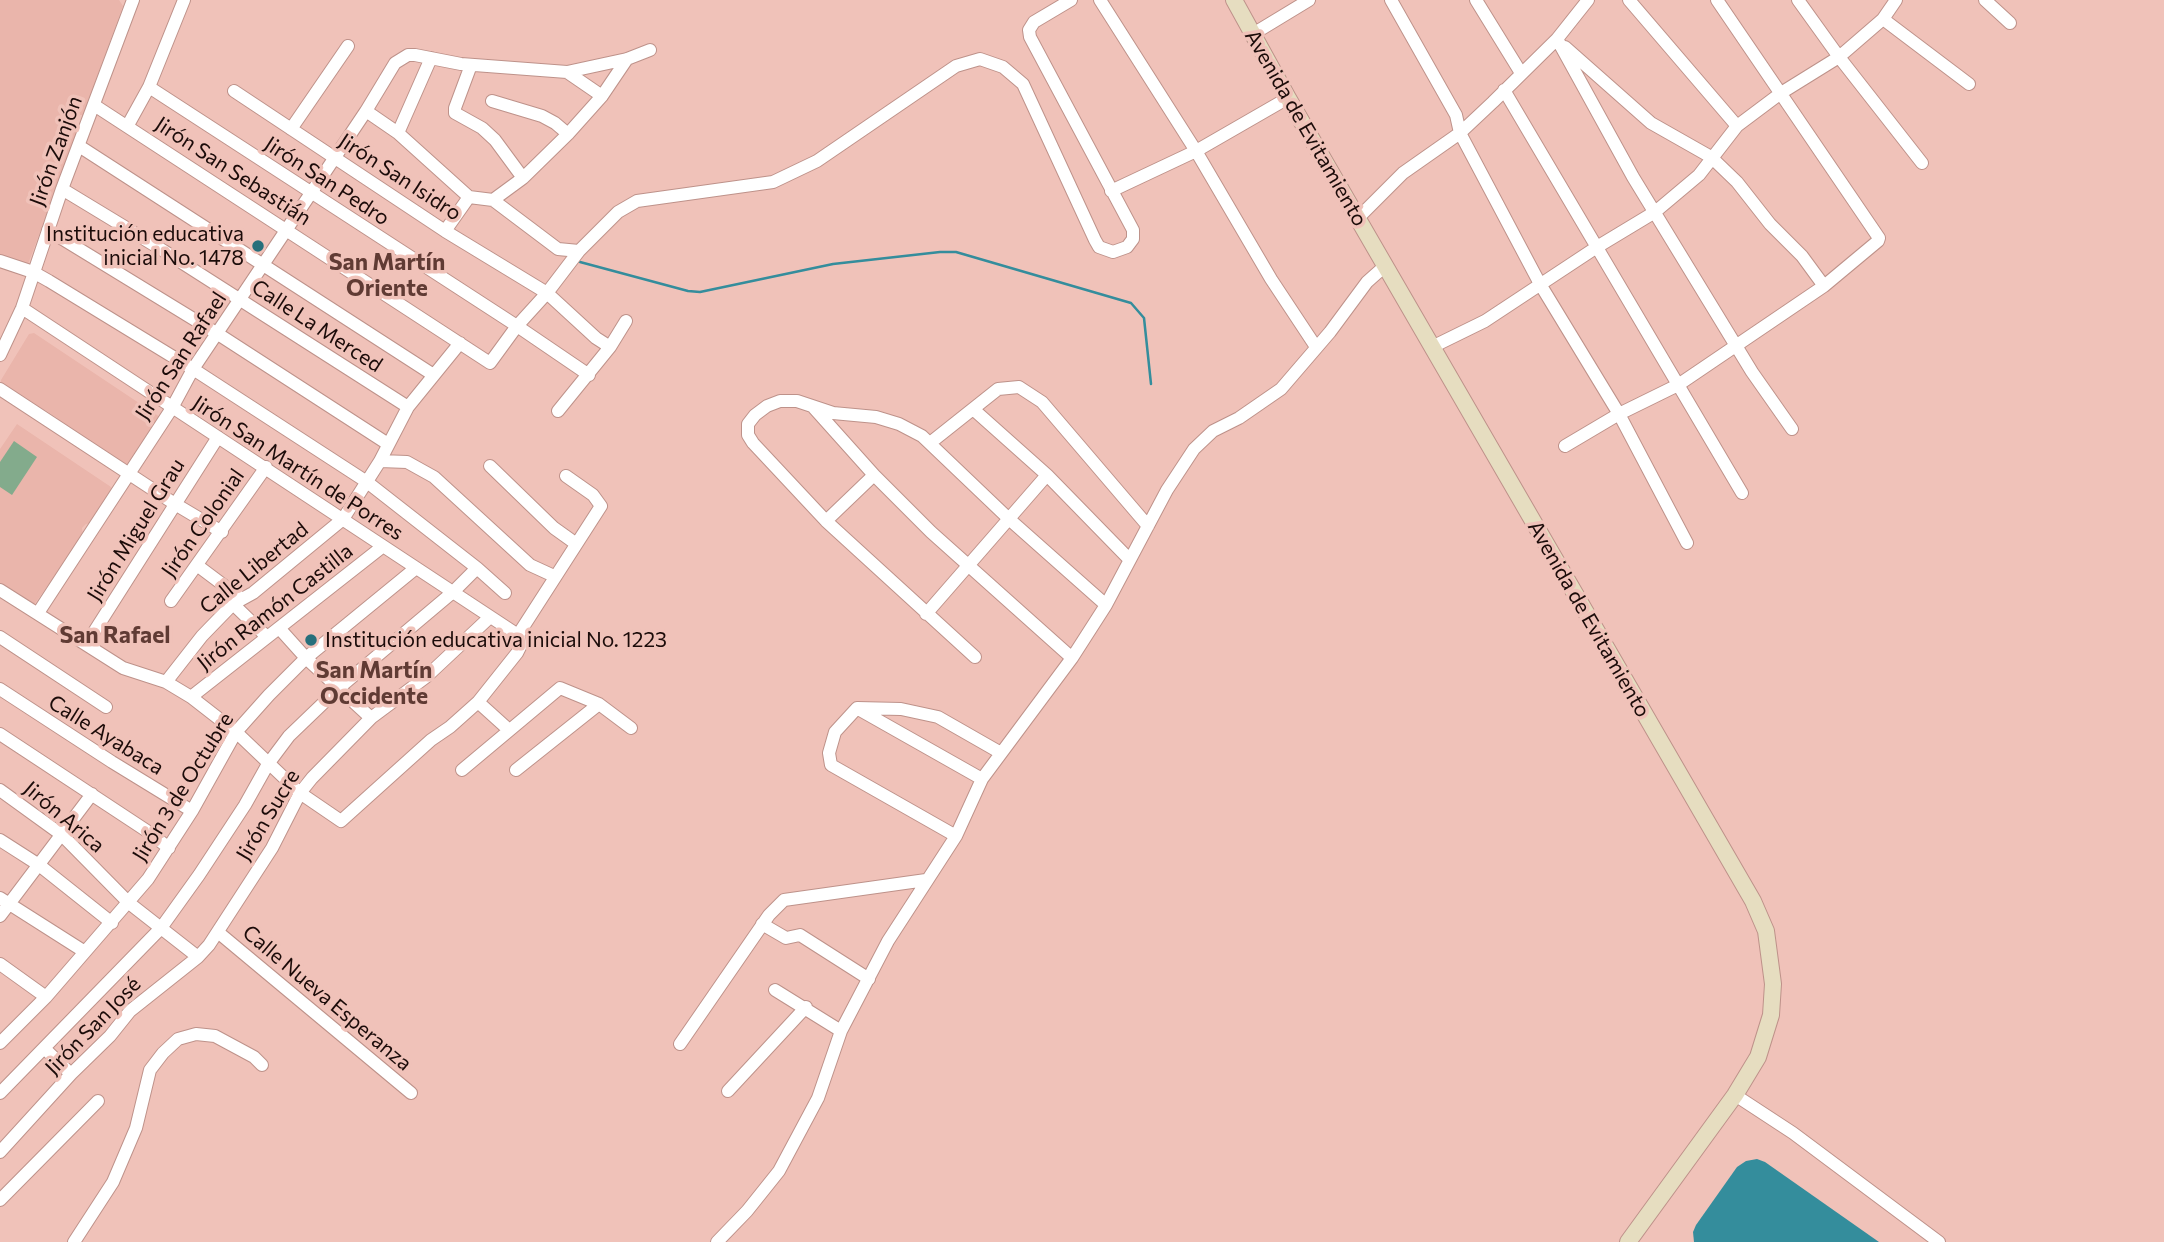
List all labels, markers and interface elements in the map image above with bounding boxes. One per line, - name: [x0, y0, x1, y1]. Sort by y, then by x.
- street label: Avenida de Evitamiento: [1239, 25, 1373, 231]
- street label: Jirón Zanjón: [24, 93, 88, 209]
- street label: Jirón San Sebastián: [150, 111, 316, 231]
- street label: Jirón San Isidro: [334, 128, 466, 226]
- street label: Jirón San Pedro: [260, 131, 394, 231]
- place label: Institución educativa inicial No. 1478: [46, 221, 244, 271]
- marker: Institución educativa inicial No. 1478: [250, 238, 266, 254]
- district label: San Martín Oriente: [329, 248, 445, 302]
- street label: Calle La Merced: [247, 274, 387, 378]
- street label: Jirón San Rafael: [130, 287, 232, 425]
- street label: Jirón San Martín de Porres: [188, 390, 408, 546]
- street label: Jirón Miguel Grau: [82, 454, 190, 606]
- street label: Jirón Colonial: [156, 464, 250, 582]
- street label: Avenida de Evitamiento: [1522, 516, 1656, 722]
- street label: Calle Libertad: [195, 517, 313, 619]
- street label: Jirón Ramón Castilla: [192, 538, 358, 676]
- district label: San Rafael: [59, 621, 171, 649]
- place label: Institución educativa inicial No. 1223: [325, 627, 667, 653]
- marker: Institución educativa inicial No. 1223: [303, 632, 319, 648]
- district label: San Martín Occidente: [316, 656, 432, 710]
- street label: Calle Ayabaca: [44, 690, 168, 780]
- street label: Jirón 3 de Octubre: [127, 708, 239, 866]
- street label: Jirón Sucre: [231, 765, 305, 865]
- street label: Jirón Arica: [18, 776, 110, 858]
- street label: Calle Nueva Esperanza: [237, 920, 417, 1076]
- street label: Jirón San José: [40, 972, 146, 1080]

